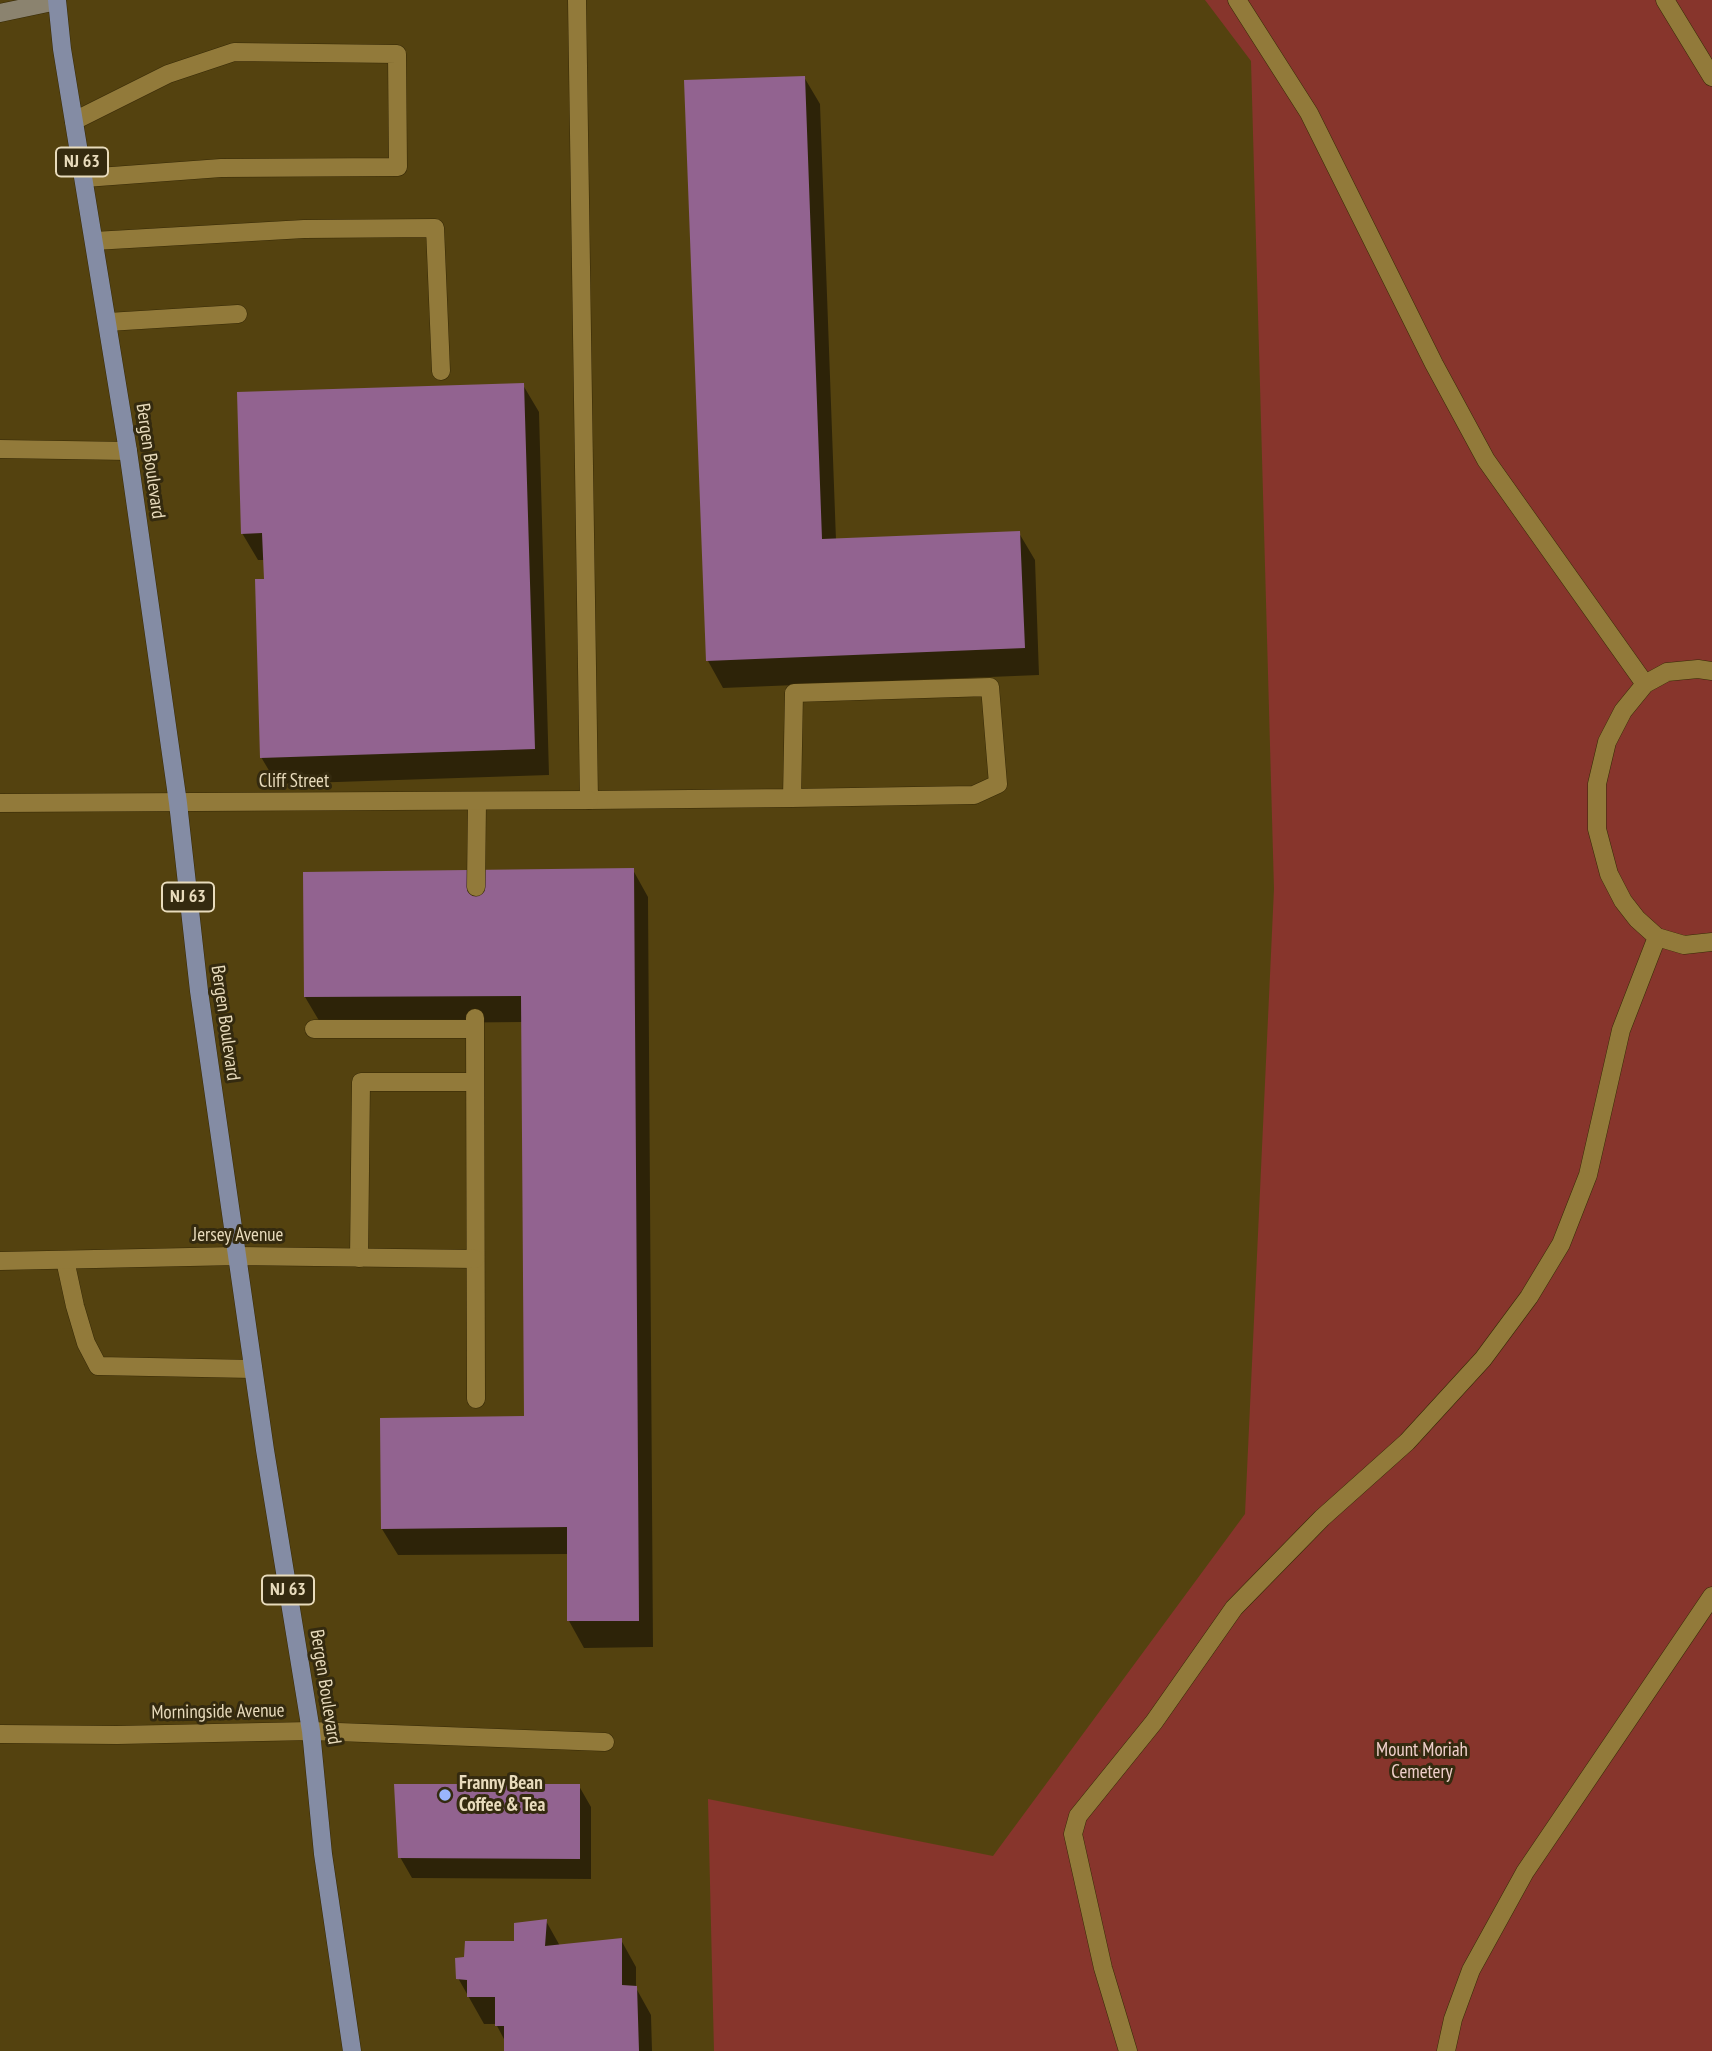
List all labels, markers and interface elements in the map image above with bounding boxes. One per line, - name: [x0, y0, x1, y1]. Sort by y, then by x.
- road number: NJ 63: [56, 148, 108, 176]
- street label: Bergen Boulevard: [131, 402, 169, 520]
- street label: Cliff Street: [259, 771, 329, 793]
- road number: NJ 63: [162, 882, 214, 912]
- street label: Bergen Boulevard: [206, 964, 244, 1082]
- street label: Jersey Avenue: [193, 1225, 283, 1247]
- road number: NJ 63: [262, 1576, 314, 1604]
- street label: Bergen Boulevard: [305, 1628, 345, 1746]
- street label: Morningside Avenue: [151, 1699, 285, 1725]
- park label: Mount Moriah Cemetery: [1376, 1740, 1468, 1784]
- place label: Franny Bean Coffee & Tea: [459, 1773, 545, 1817]
- marker: Franny Bean Coffee & Tea: [437, 1787, 453, 1803]

